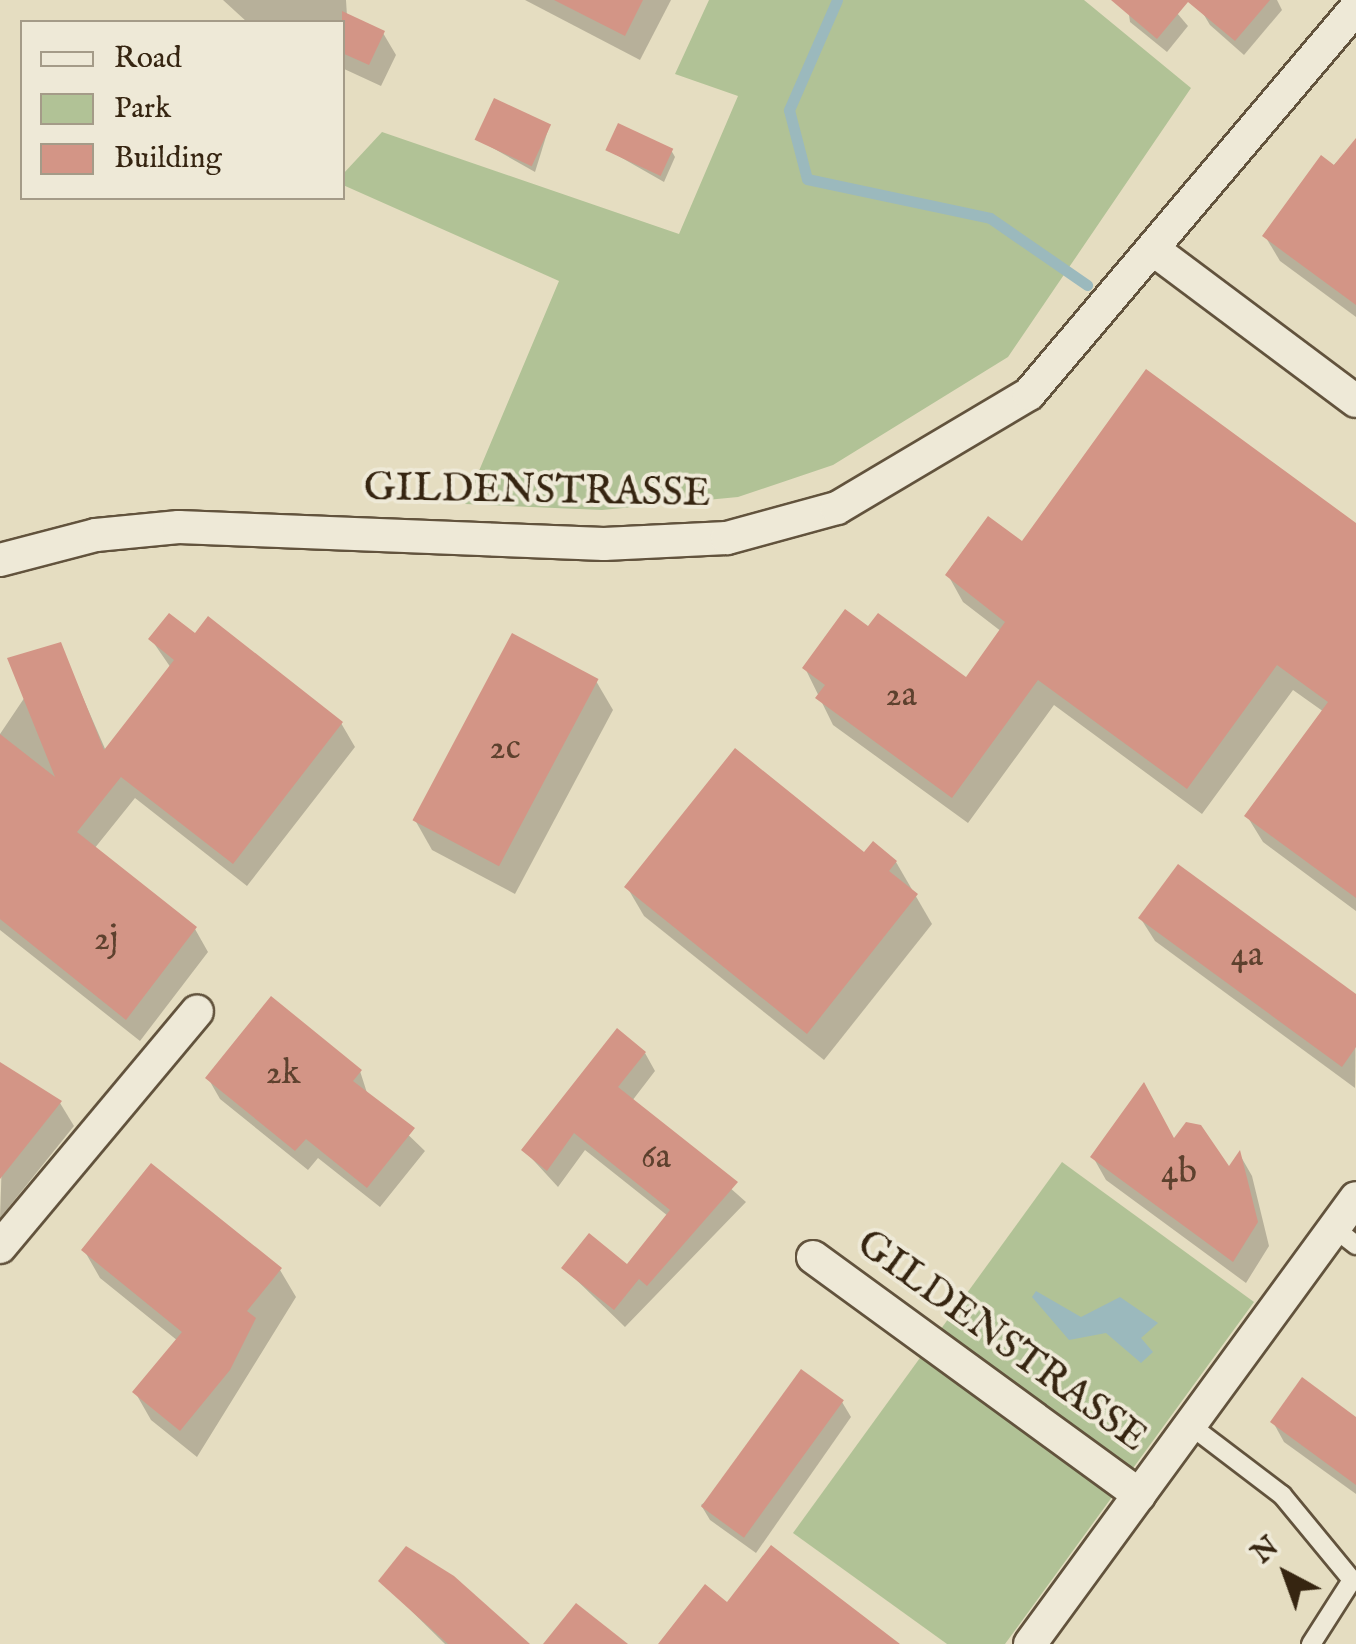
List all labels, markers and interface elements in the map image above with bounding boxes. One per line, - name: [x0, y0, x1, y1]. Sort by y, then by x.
- legend: [20, 20, 345, 200]
- text: Road: [114, 40, 182, 78]
- text: Park: [114, 90, 171, 128]
- text: Building: [114, 140, 222, 178]
- street label: GILDENSTRASSE: [363, 465, 711, 519]
- house number: 2a: [885, 675, 917, 717]
- house number: 2c: [489, 728, 521, 770]
- house number: 2j: [94, 919, 118, 961]
- house number: 4a: [1231, 935, 1263, 977]
- house number: 2k: [265, 1053, 301, 1095]
- house number: 6a: [641, 1137, 671, 1179]
- house number: 4b: [1161, 1152, 1197, 1194]
- street label: GILDENSTRASSE: [847, 1221, 1155, 1463]
- north arrow: [1236, 1524, 1336, 1624]
- text: N: [1245, 1530, 1287, 1572]

